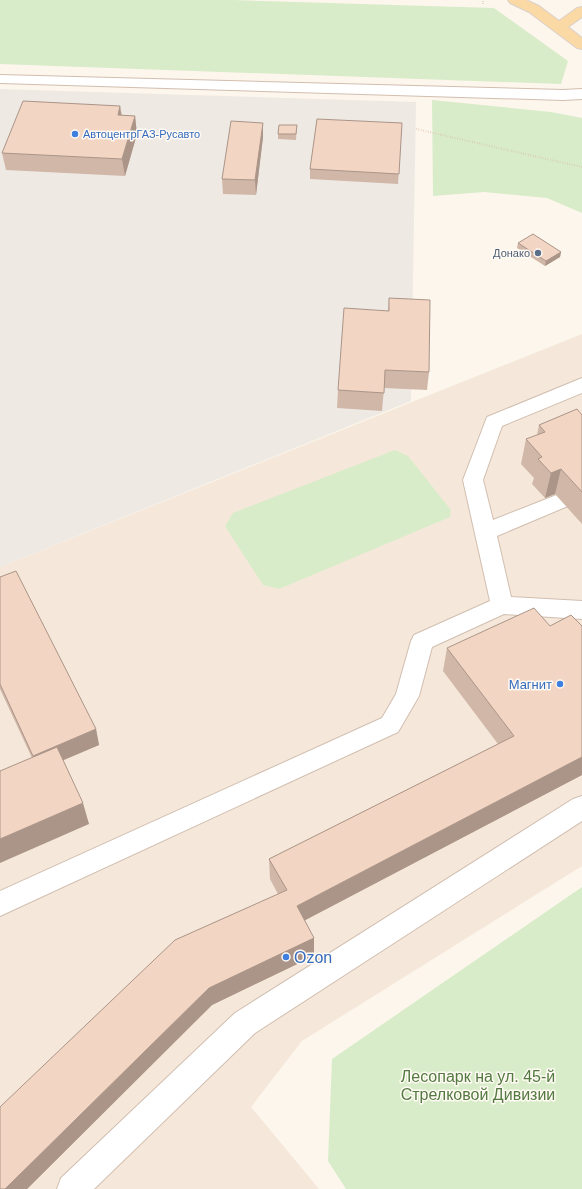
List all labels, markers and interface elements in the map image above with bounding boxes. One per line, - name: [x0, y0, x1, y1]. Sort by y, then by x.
- place label: АвтоцентрГАЗ-Русавто: [83, 128, 200, 140]
- marker: АвтоцентрГАЗ-Русавто: [70, 129, 80, 139]
- place label: Донако: [493, 247, 530, 259]
- marker: Донако: [533, 248, 543, 258]
- place label: Магнит: [509, 677, 552, 692]
- marker: Магнит: [555, 679, 565, 689]
- place label: Ozon: [294, 949, 332, 966]
- marker: Ozon: [281, 952, 291, 962]
- park label: Лесопарк на ул. 45-й Стрелковой Дивизии: [401, 1068, 555, 1103]

